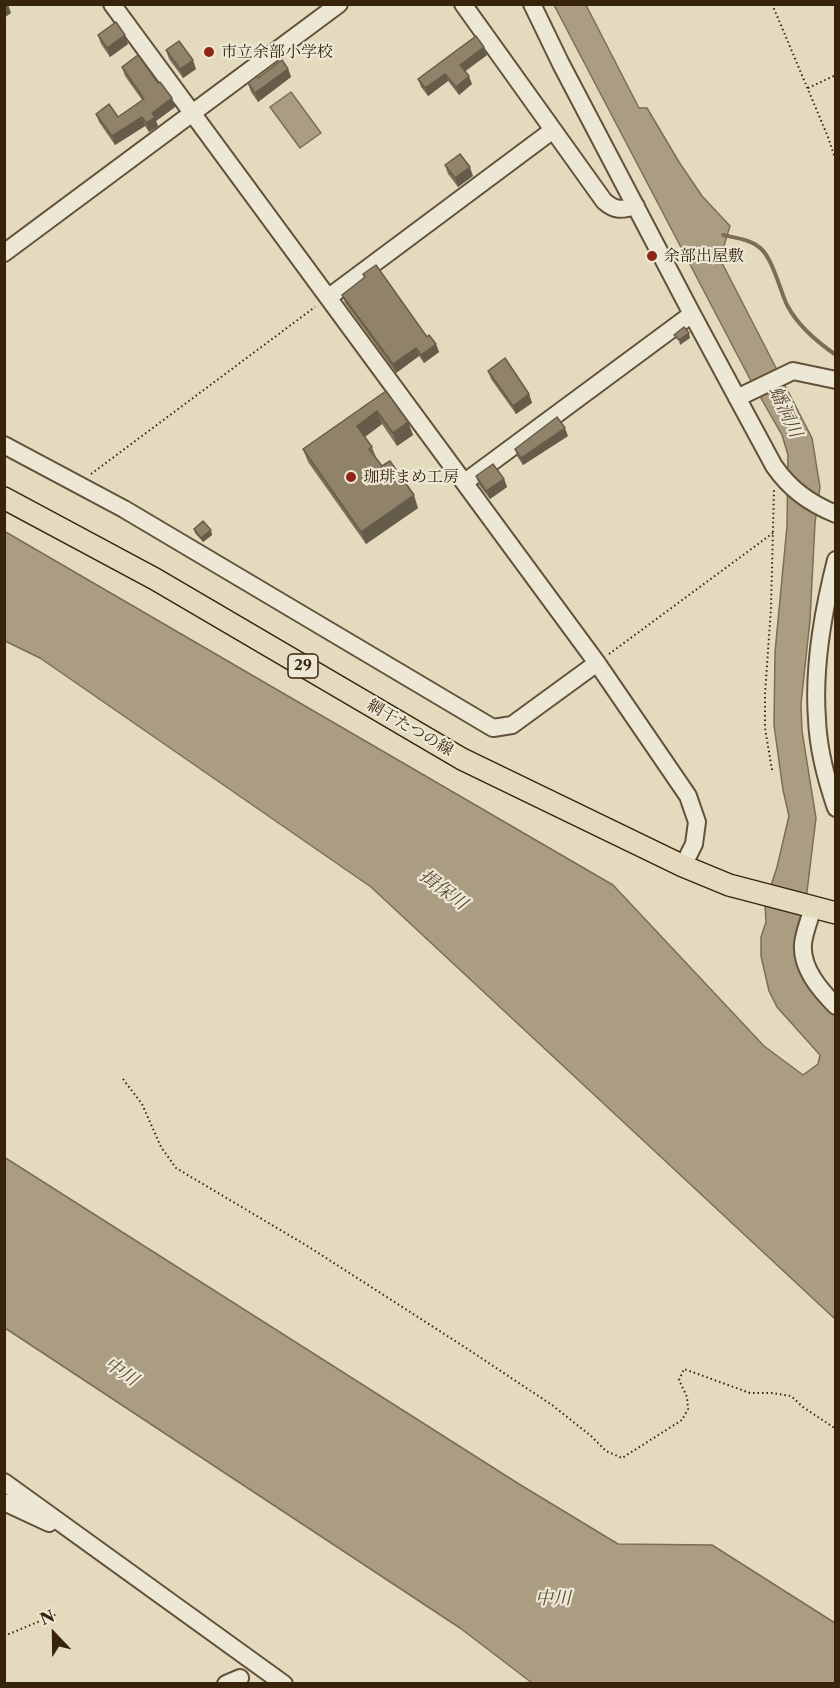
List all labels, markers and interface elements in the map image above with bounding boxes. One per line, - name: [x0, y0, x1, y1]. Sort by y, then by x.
- place label: 市立余部小学校: [221, 42, 333, 62]
- marker: 市立余部小学校: [202, 45, 216, 59]
- place label: 余部出屋敷: [664, 246, 744, 266]
- marker: 余部出屋敷: [645, 249, 659, 263]
- water label: 蟠洞川: [764, 383, 806, 441]
- place label: 珈琲まめ工房: [363, 467, 459, 487]
- marker: 珈琲まめ工房: [344, 470, 358, 484]
- road number: 29: [288, 654, 318, 678]
- street label: 網干たつの線: [364, 696, 456, 760]
- water label: 揖保川: [415, 865, 471, 915]
- water label: 中川: [100, 1353, 142, 1391]
- water label: 中川: [535, 1588, 571, 1610]
- north arrow: [24, 1604, 84, 1664]
- text: N: [37, 1605, 57, 1629]

